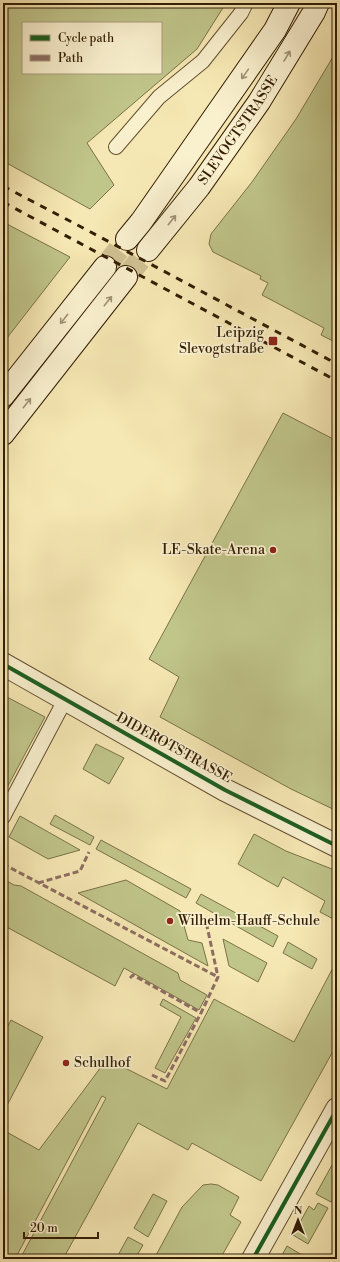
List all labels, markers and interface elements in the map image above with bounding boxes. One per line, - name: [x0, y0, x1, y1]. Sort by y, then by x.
- legend: [22, 22, 162, 74]
- text: Cycle path: [58, 31, 114, 46]
- text: Path: [58, 51, 83, 66]
- one-way arrow: [283, 51, 291, 62]
- one-way arrow: [241, 68, 249, 79]
- street label: SLEVOGTSTRASSE: [194, 72, 282, 189]
- one-way arrow: [168, 215, 177, 225]
- one-way arrow: [103, 295, 112, 306]
- one-way arrow: [59, 314, 68, 325]
- place label: Leipzig Slevogtstraße: [179, 324, 265, 358]
- marker: Leipzig Slevogtstraße: [267, 335, 279, 347]
- one-way arrow: [23, 398, 31, 409]
- place label: LE-Skate-Arena: [162, 541, 266, 559]
- marker: LE-Skate-Arena: [268, 545, 278, 555]
- street label: DIDEROTSTRASSE: [113, 709, 235, 787]
- place label: Wilhelm-Hauff-Schule: [177, 912, 320, 930]
- marker: Wilhelm-Hauff-Schule: [165, 916, 175, 926]
- place label: Schulhof: [74, 1054, 131, 1072]
- marker: Schulhof: [61, 1058, 71, 1068]
- north arrow: [278, 1200, 318, 1240]
- text: N: [294, 1204, 303, 1218]
- scale bar: [24, 1214, 98, 1240]
- text: 20 m: [30, 1221, 58, 1236]

